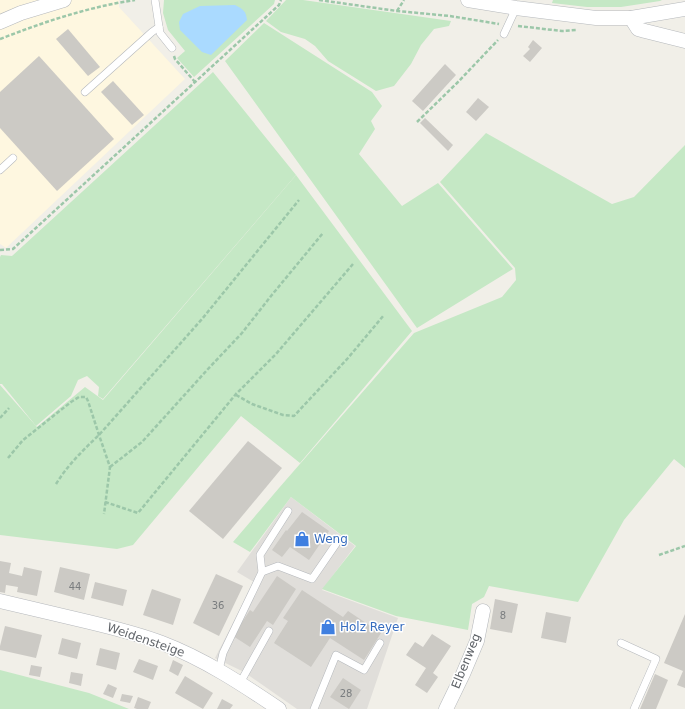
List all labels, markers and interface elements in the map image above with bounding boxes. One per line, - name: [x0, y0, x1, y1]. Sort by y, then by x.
- shop icon: Weng: [293, 530, 311, 548]
- place label: Weng: [314, 532, 348, 546]
- house number: 44: [69, 581, 81, 592]
- house number: 36: [212, 600, 224, 611]
- house number: 8: [500, 610, 506, 621]
- shop icon: Holz Reyer: [319, 618, 337, 636]
- street label: Weidensteige: [105, 620, 187, 660]
- place label: Holz Reyer: [340, 620, 404, 634]
- street label: Elbenweg: [449, 631, 483, 691]
- house number: 28: [340, 688, 352, 699]

